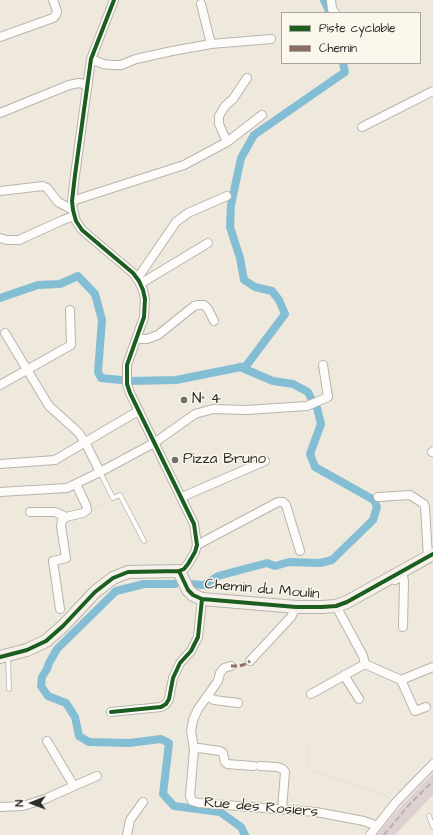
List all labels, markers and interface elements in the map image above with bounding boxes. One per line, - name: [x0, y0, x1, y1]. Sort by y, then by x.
- legend: [281, 12, 421, 64]
- text: Piste cyclable: [319, 20, 396, 37]
- text: Chemin: [319, 40, 357, 57]
- place label: N° 4: [192, 391, 221, 409]
- marker: N° 4: [179, 395, 189, 405]
- place label: Pizza Bruno: [183, 451, 266, 469]
- marker: Pizza Bruno: [170, 455, 180, 465]
- street label: Chemin du Moulin: [204, 576, 320, 604]
- north arrow: [12, 783, 52, 823]
- street label: Rue des Rosiers: [203, 794, 319, 822]
- text: N: [12, 800, 27, 807]

